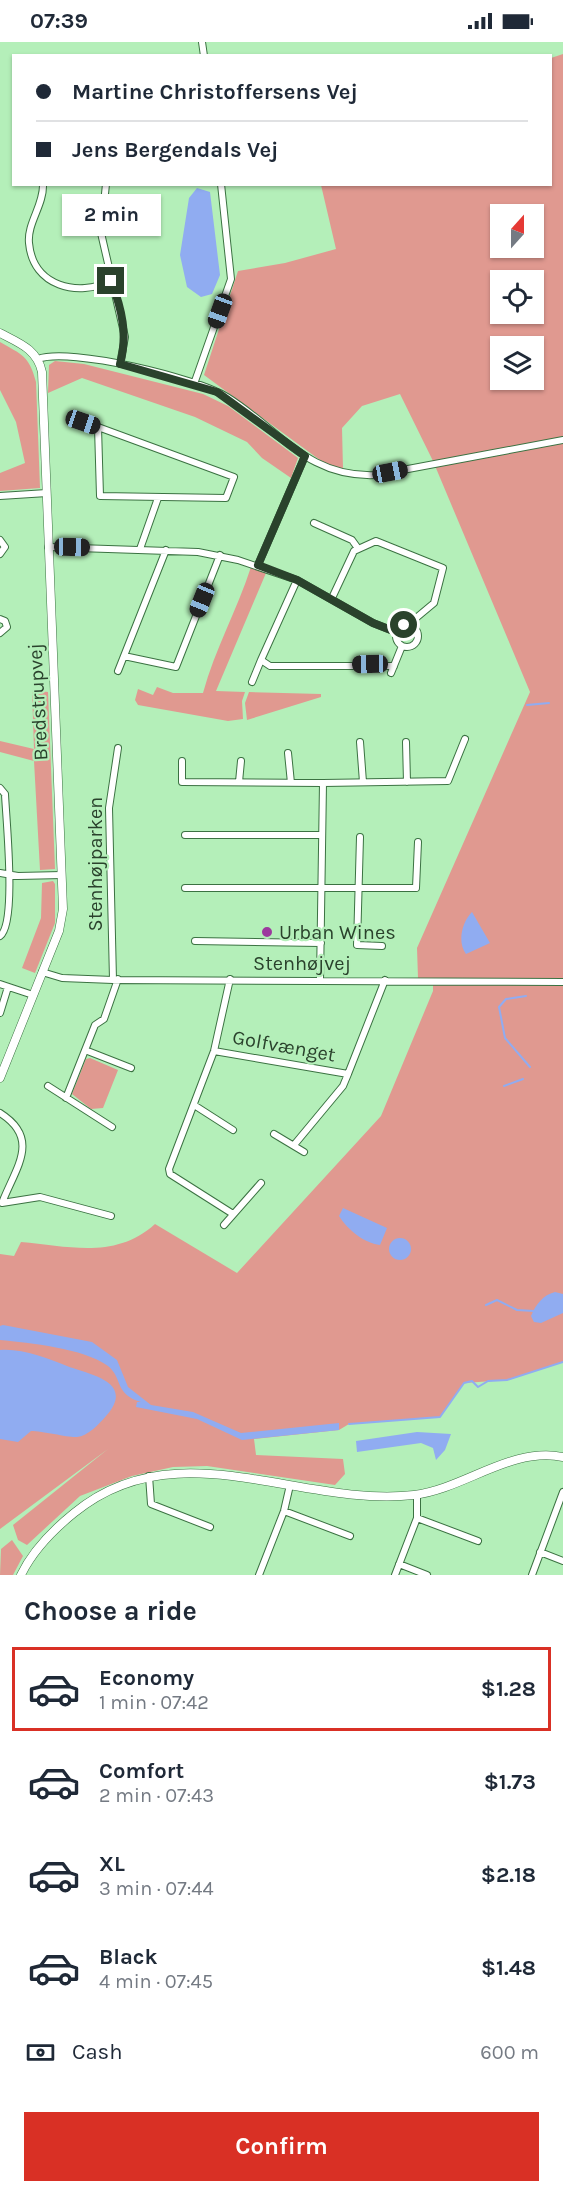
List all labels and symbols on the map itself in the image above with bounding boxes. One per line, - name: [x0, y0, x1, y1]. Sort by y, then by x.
- callout: 2 min: [62, 194, 160, 236]
- north arrow: [490, 204, 544, 258]
- route end: [97, 267, 124, 294]
- car: [205, 291, 235, 331]
- car: [63, 408, 103, 436]
- car: [371, 460, 409, 484]
- car: [54, 538, 90, 556]
- car: [187, 580, 217, 620]
- route start: [390, 611, 417, 638]
- street label: Bredstrupvej: [23, 643, 53, 761]
- car: [352, 655, 388, 673]
- street label: Stenhøjparken: [84, 797, 107, 931]
- place label: Urban Wines: [279, 921, 396, 944]
- marker: Urban Wines: [260, 925, 274, 939]
- street label: Stenhøjvej: [253, 952, 351, 975]
- street label: Golfvænget: [231, 1026, 338, 1066]

